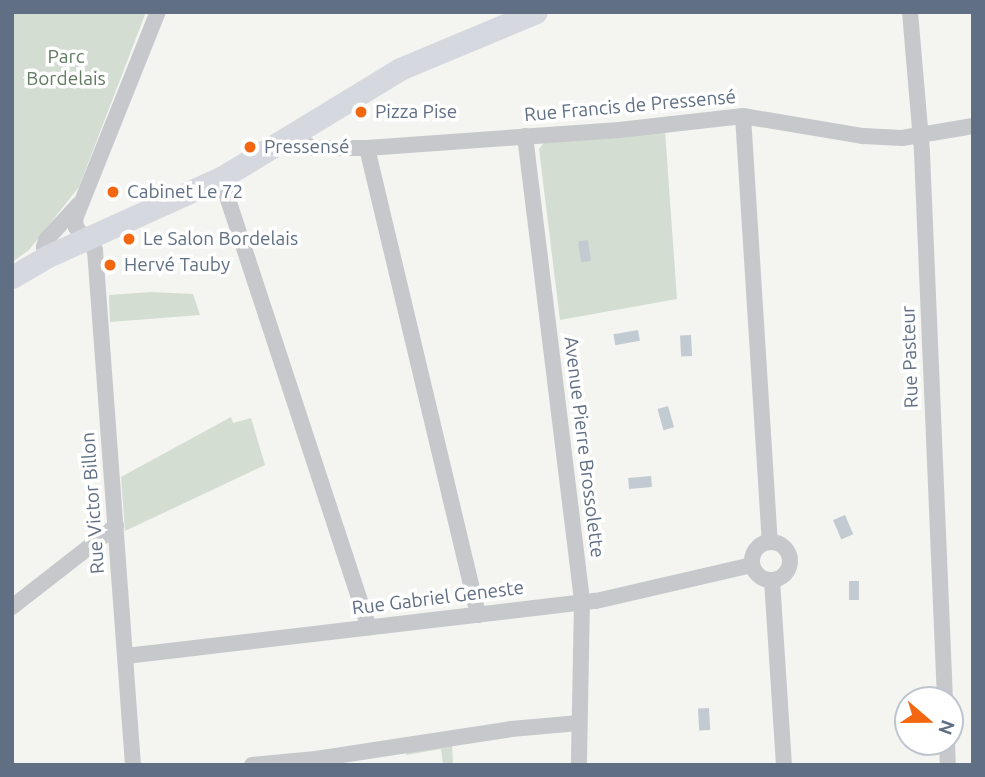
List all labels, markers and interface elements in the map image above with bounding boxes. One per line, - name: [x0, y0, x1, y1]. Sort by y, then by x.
- park label: Parc Bordelais: [26, 46, 106, 90]
- street label: Rue Francis de Pressensé: [523, 85, 737, 127]
- place label: Pizza Pise: [375, 101, 457, 123]
- marker: Pizza Pise: [353, 104, 369, 120]
- place label: Pressensé: [264, 136, 350, 158]
- marker: Pressensé: [242, 139, 258, 155]
- place label: Cabinet Le 72: [127, 181, 243, 203]
- marker: Cabinet Le 72: [105, 184, 121, 200]
- place label: Le Salon Bordelais: [143, 228, 298, 250]
- marker: Le Salon Bordelais: [121, 231, 137, 247]
- place label: Hervé Tauby: [124, 254, 230, 276]
- marker: Hervé Tauby: [102, 257, 118, 273]
- street label: Rue Pasteur: [897, 305, 923, 409]
- street label: Avenue Pierre Brossolette: [559, 335, 609, 559]
- street label: Rue Victor Billon: [77, 431, 109, 575]
- street label: Rue Gabriel Geneste: [351, 576, 525, 620]
- north arrow: [894, 686, 964, 756]
- text: N: [934, 717, 960, 738]

